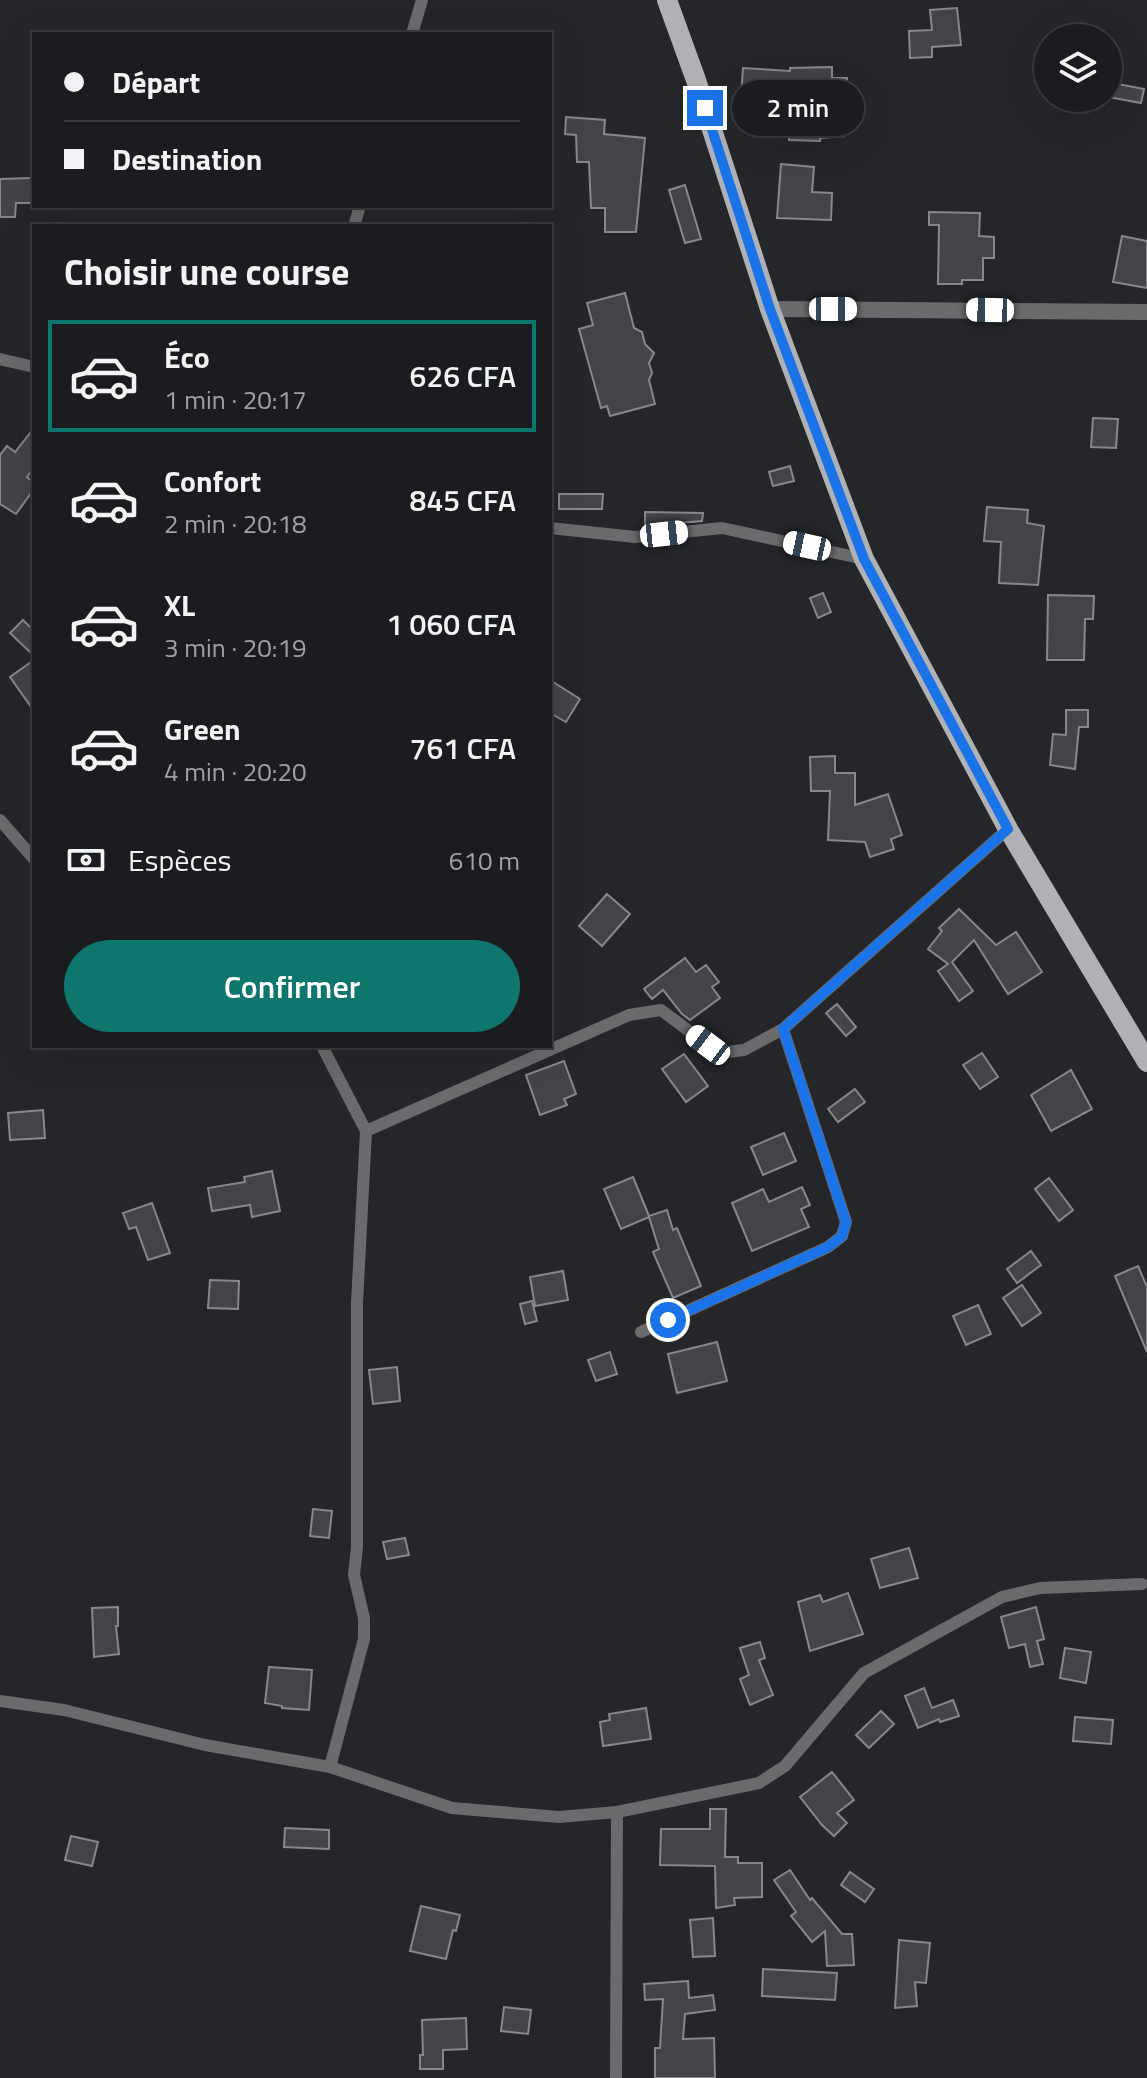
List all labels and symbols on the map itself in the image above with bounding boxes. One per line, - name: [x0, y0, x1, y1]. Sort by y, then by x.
- callout: 2 min: [733, 80, 865, 136]
- route end: [687, 90, 723, 126]
- car: [809, 297, 857, 321]
- car: [966, 298, 1014, 322]
- car: [639, 520, 689, 548]
- car: [781, 529, 833, 563]
- car: [682, 1021, 734, 1069]
- route start: [650, 1302, 686, 1338]

